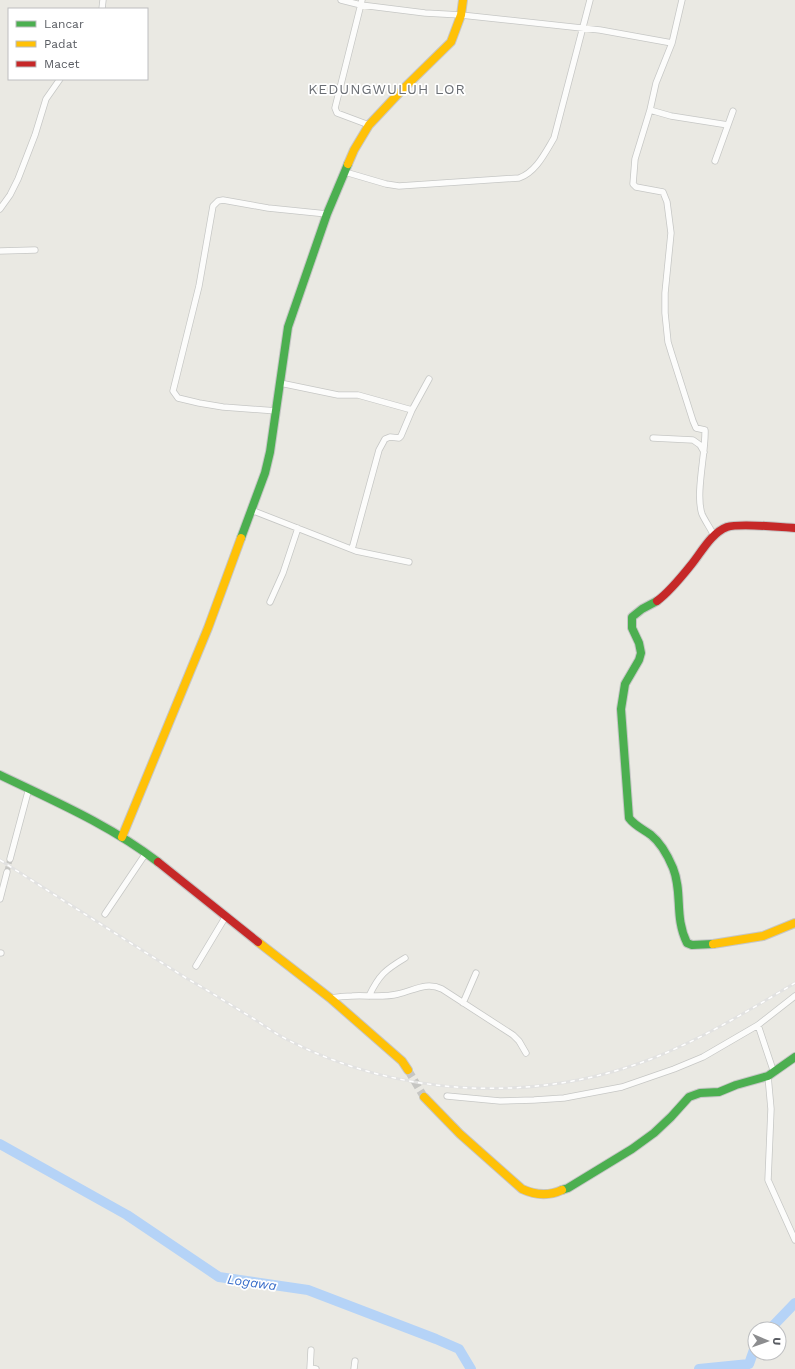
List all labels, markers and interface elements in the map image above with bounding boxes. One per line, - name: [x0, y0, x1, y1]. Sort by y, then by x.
- legend: [8, 8, 148, 80]
- text: Lancar: [44, 17, 84, 31]
- text: Padat: [44, 37, 77, 51]
- text: Macet: [44, 57, 79, 71]
- district label: KEDUNGWULUH LOR: [308, 81, 466, 97]
- water label: Logawa: [226, 1272, 277, 1293]
- north arrow: [747, 1321, 787, 1361]
- text: U: [770, 1337, 783, 1346]

